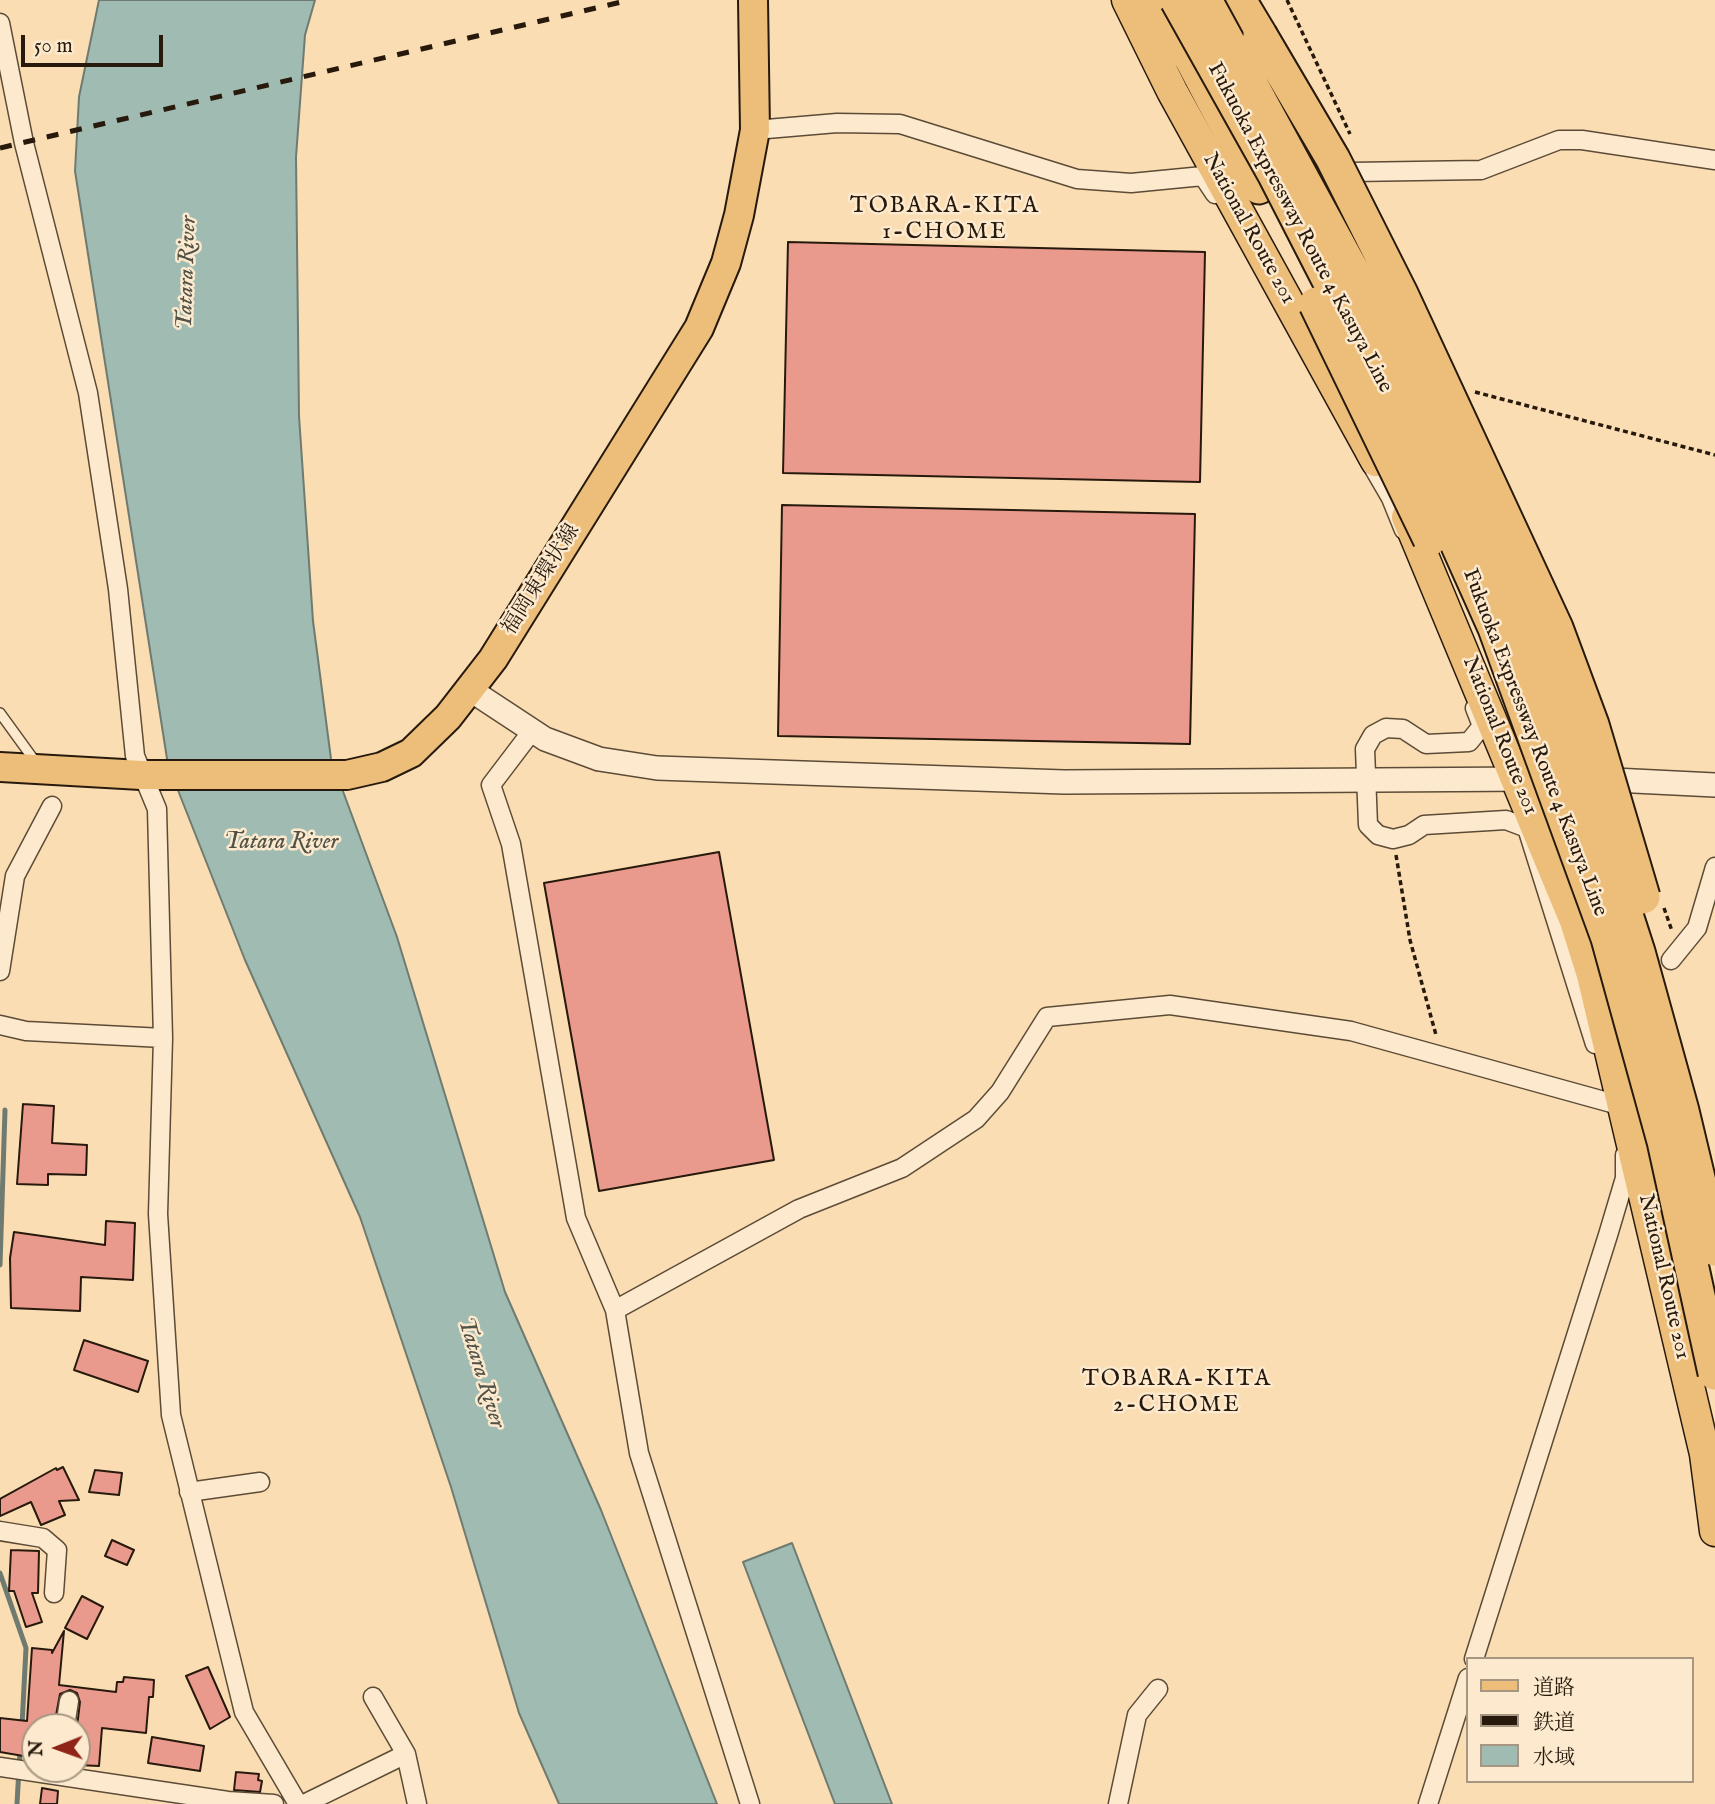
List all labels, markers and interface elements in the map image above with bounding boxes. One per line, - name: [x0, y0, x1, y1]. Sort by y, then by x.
- scale bar: [24, 21, 166, 65]
- text: 50 m: [34, 33, 73, 60]
- street label: Fukuoka Expressway Route 4 Kasuya Line: [1201, 59, 1397, 397]
- street label: National Route 201: [1196, 149, 1300, 309]
- district label: TOBARA-KITA 1-CHOME: [851, 193, 1039, 247]
- water label: Tatara River: [172, 215, 204, 331]
- street label: 福岡東環状線: [498, 520, 586, 640]
- street label: Fukuoka Expressway Route 4 Kasuya Line: [1456, 566, 1612, 920]
- street label: National Route 201: [1456, 653, 1542, 819]
- water label: Tatara River: [224, 829, 338, 857]
- street label: National Route 201: [1632, 1192, 1694, 1362]
- water label: Tatara River: [450, 1314, 510, 1432]
- district label: TOBARA-KITA 2-CHOME: [1083, 1366, 1271, 1420]
- legend: [1466, 1657, 1694, 1783]
- text: 道路: [1533, 1675, 1575, 1702]
- text: 鉄道: [1533, 1710, 1575, 1737]
- north arrow: [21, 1713, 91, 1783]
- text: N: [25, 1740, 49, 1757]
- text: 水域: [1533, 1745, 1575, 1772]

